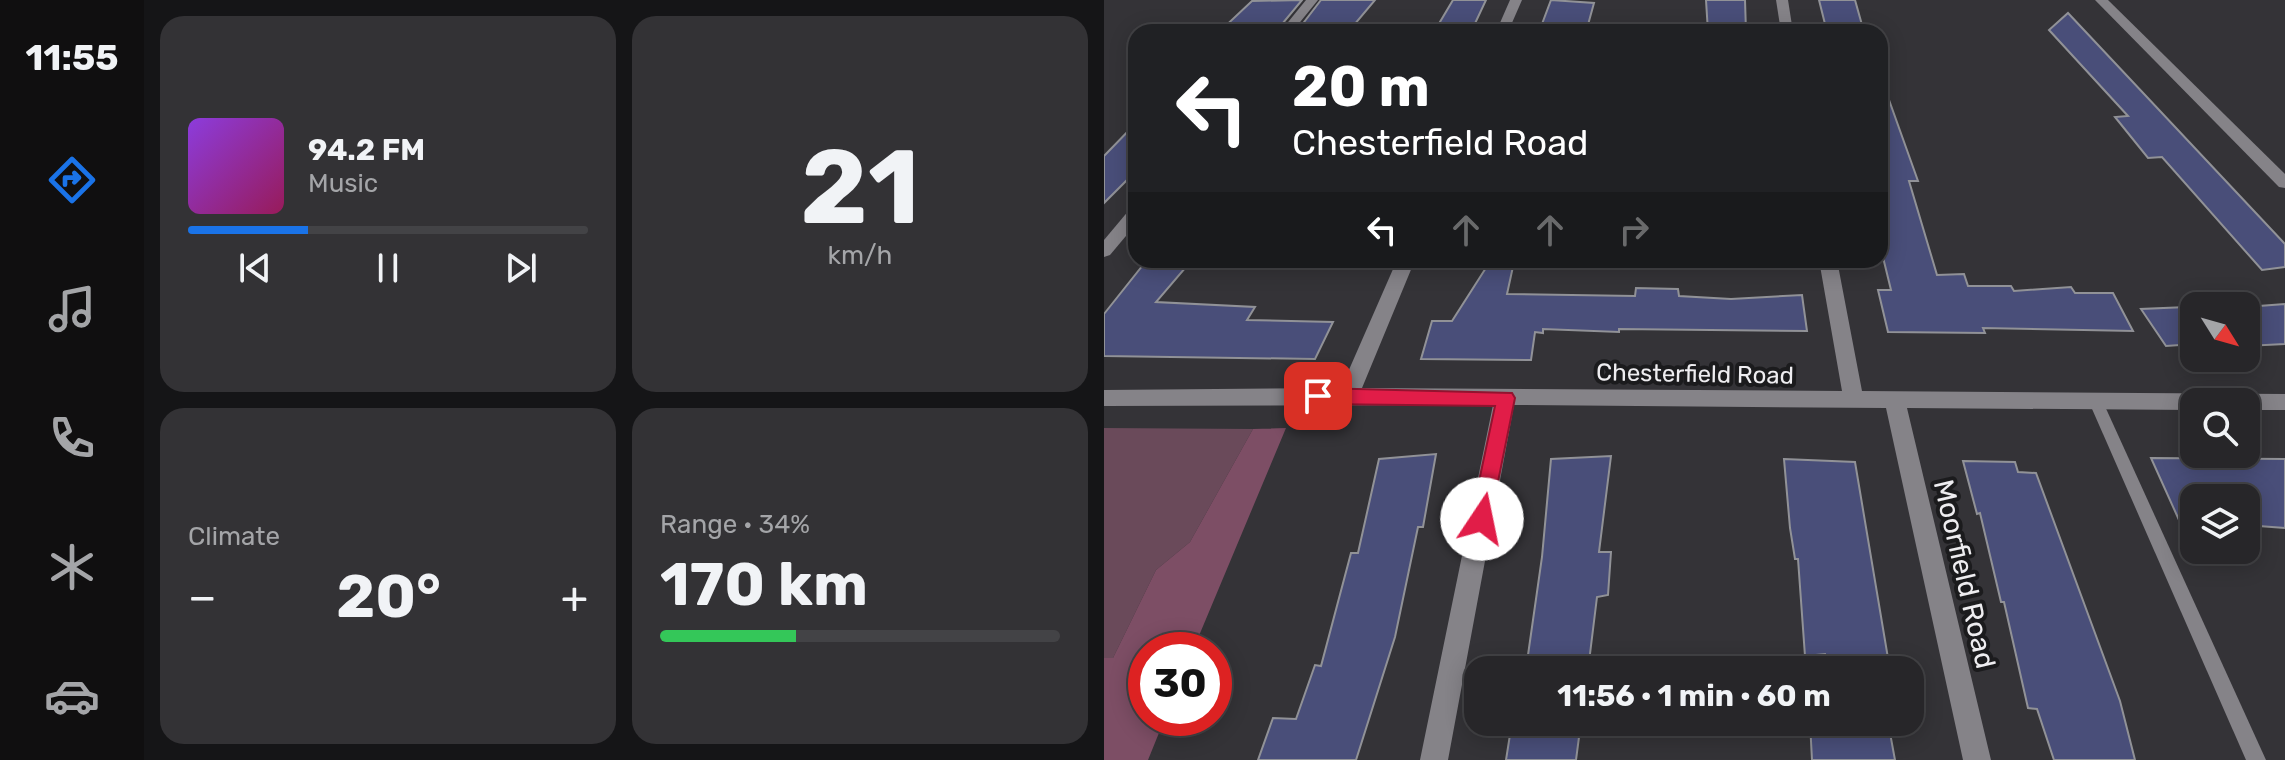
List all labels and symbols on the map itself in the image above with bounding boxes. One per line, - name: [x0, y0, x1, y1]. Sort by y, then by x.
- north arrow: [2180, 292, 2260, 372]
- street label: Chesterfield Road: [1596, 358, 1794, 390]
- pin: [1284, 362, 1352, 430]
- street label: Moorfield Road: [1927, 476, 2002, 672]
- position arrow: [1440, 477, 1524, 561]
- speed limit sign: 30: [1128, 632, 1232, 736]

